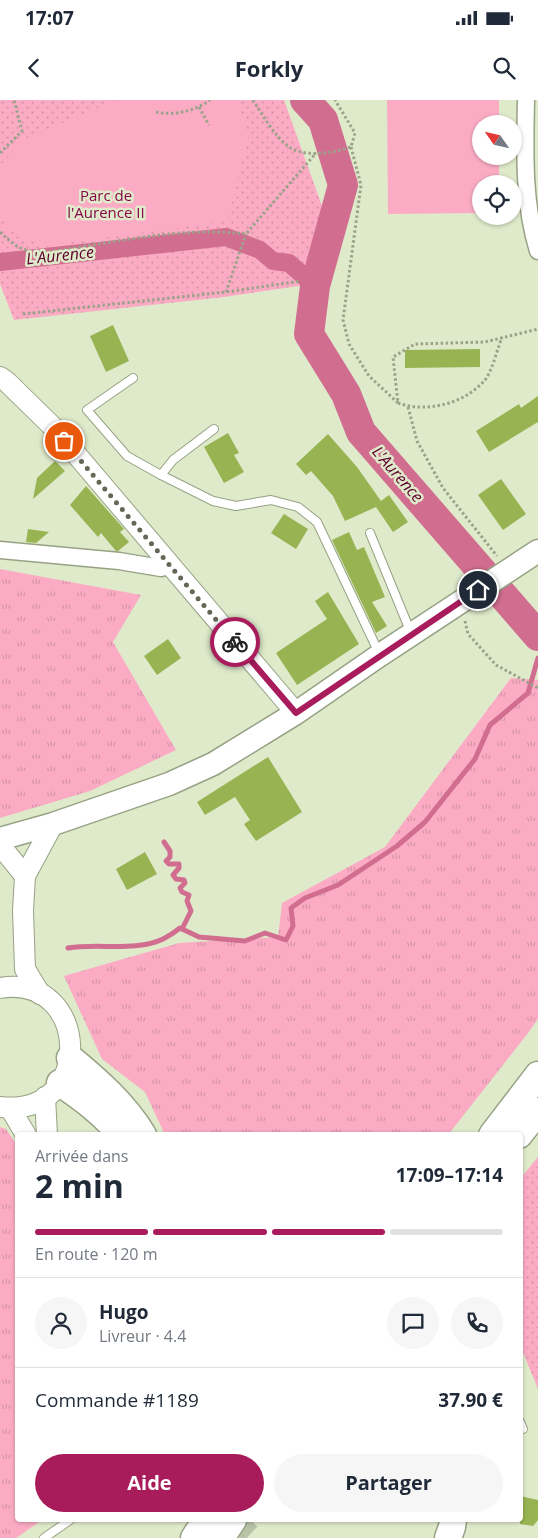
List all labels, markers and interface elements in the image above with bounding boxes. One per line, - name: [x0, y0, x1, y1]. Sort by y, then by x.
- text: 17:07: [25, 5, 74, 31]
- text: Forkly: [235, 53, 303, 83]
- icon: back: [20, 54, 48, 82]
- icon: search: [490, 54, 518, 82]
- north arrow: [472, 115, 522, 165]
- map controls: [472, 115, 522, 225]
- button: locate: [472, 175, 522, 225]
- park label: Parc de l'Aurence II: [67, 185, 145, 222]
- water label: L'Aurence: [25, 241, 95, 269]
- pin: [43, 420, 85, 462]
- icon: bag: [50, 427, 78, 455]
- water label: L'Aurence: [367, 441, 429, 507]
- pin: [457, 569, 499, 611]
- icon: home: [464, 576, 492, 604]
- courier: [210, 617, 260, 667]
- icon: bike: [221, 628, 249, 656]
- text: Arrivée dans: [35, 1145, 128, 1167]
- text: 17:09–17:14: [396, 1162, 503, 1188]
- text: 2 min: [35, 1164, 124, 1207]
- text: En route · 120 m: [35, 1243, 157, 1265]
- button: person: [35, 1297, 87, 1349]
- button: chat: [387, 1297, 439, 1349]
- button: phone: [451, 1297, 503, 1349]
- text: Hugo: [99, 1299, 149, 1325]
- text: Livreur · 4.4: [99, 1325, 186, 1347]
- text: Commande #1189: [35, 1387, 199, 1413]
- text: 37.90 €: [438, 1387, 503, 1413]
- button: Aide: [35, 1454, 264, 1512]
- button: Partager: [274, 1454, 503, 1512]

